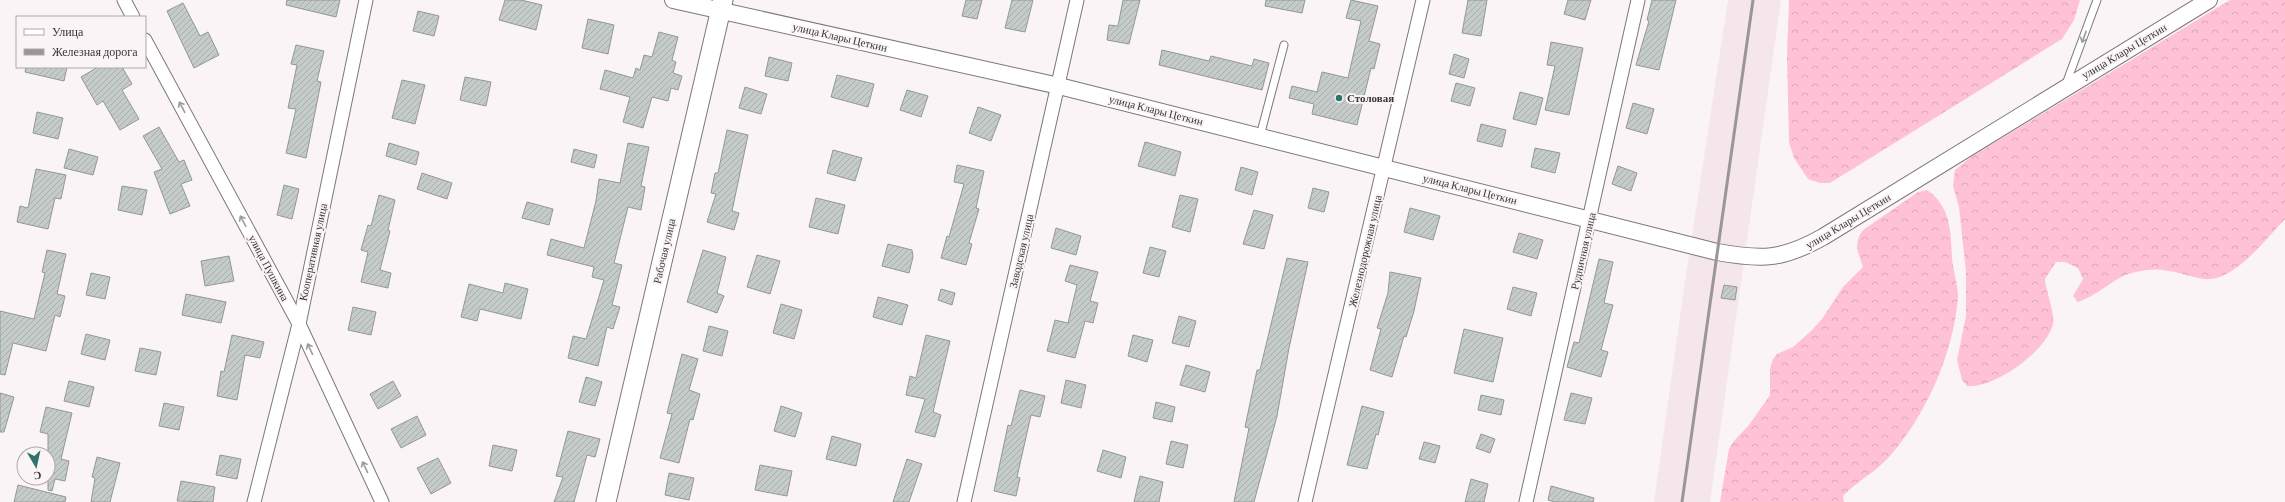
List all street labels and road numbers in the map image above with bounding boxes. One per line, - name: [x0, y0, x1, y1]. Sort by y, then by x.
- street label: улица Клары Цеткин: [792, 20, 889, 54]
- street label: улица Клары Цеткин: [2079, 21, 2169, 81]
- street label: улица Клары Цеткин: [1108, 92, 1204, 128]
- street label: улица Клары Цеткин: [1422, 171, 1518, 207]
- street label: улица Клары Цеткин: [1803, 191, 1893, 251]
- street label: Железнодорожная улица: [1346, 194, 1384, 308]
- street label: Кооперативная улица: [297, 202, 329, 302]
- street label: Рудничная улица: [1568, 211, 1598, 291]
- street label: Заводская улица: [1007, 213, 1035, 289]
- street label: Рабочая улица: [651, 217, 677, 285]
- street label: улица Пушкина: [247, 233, 292, 303]

